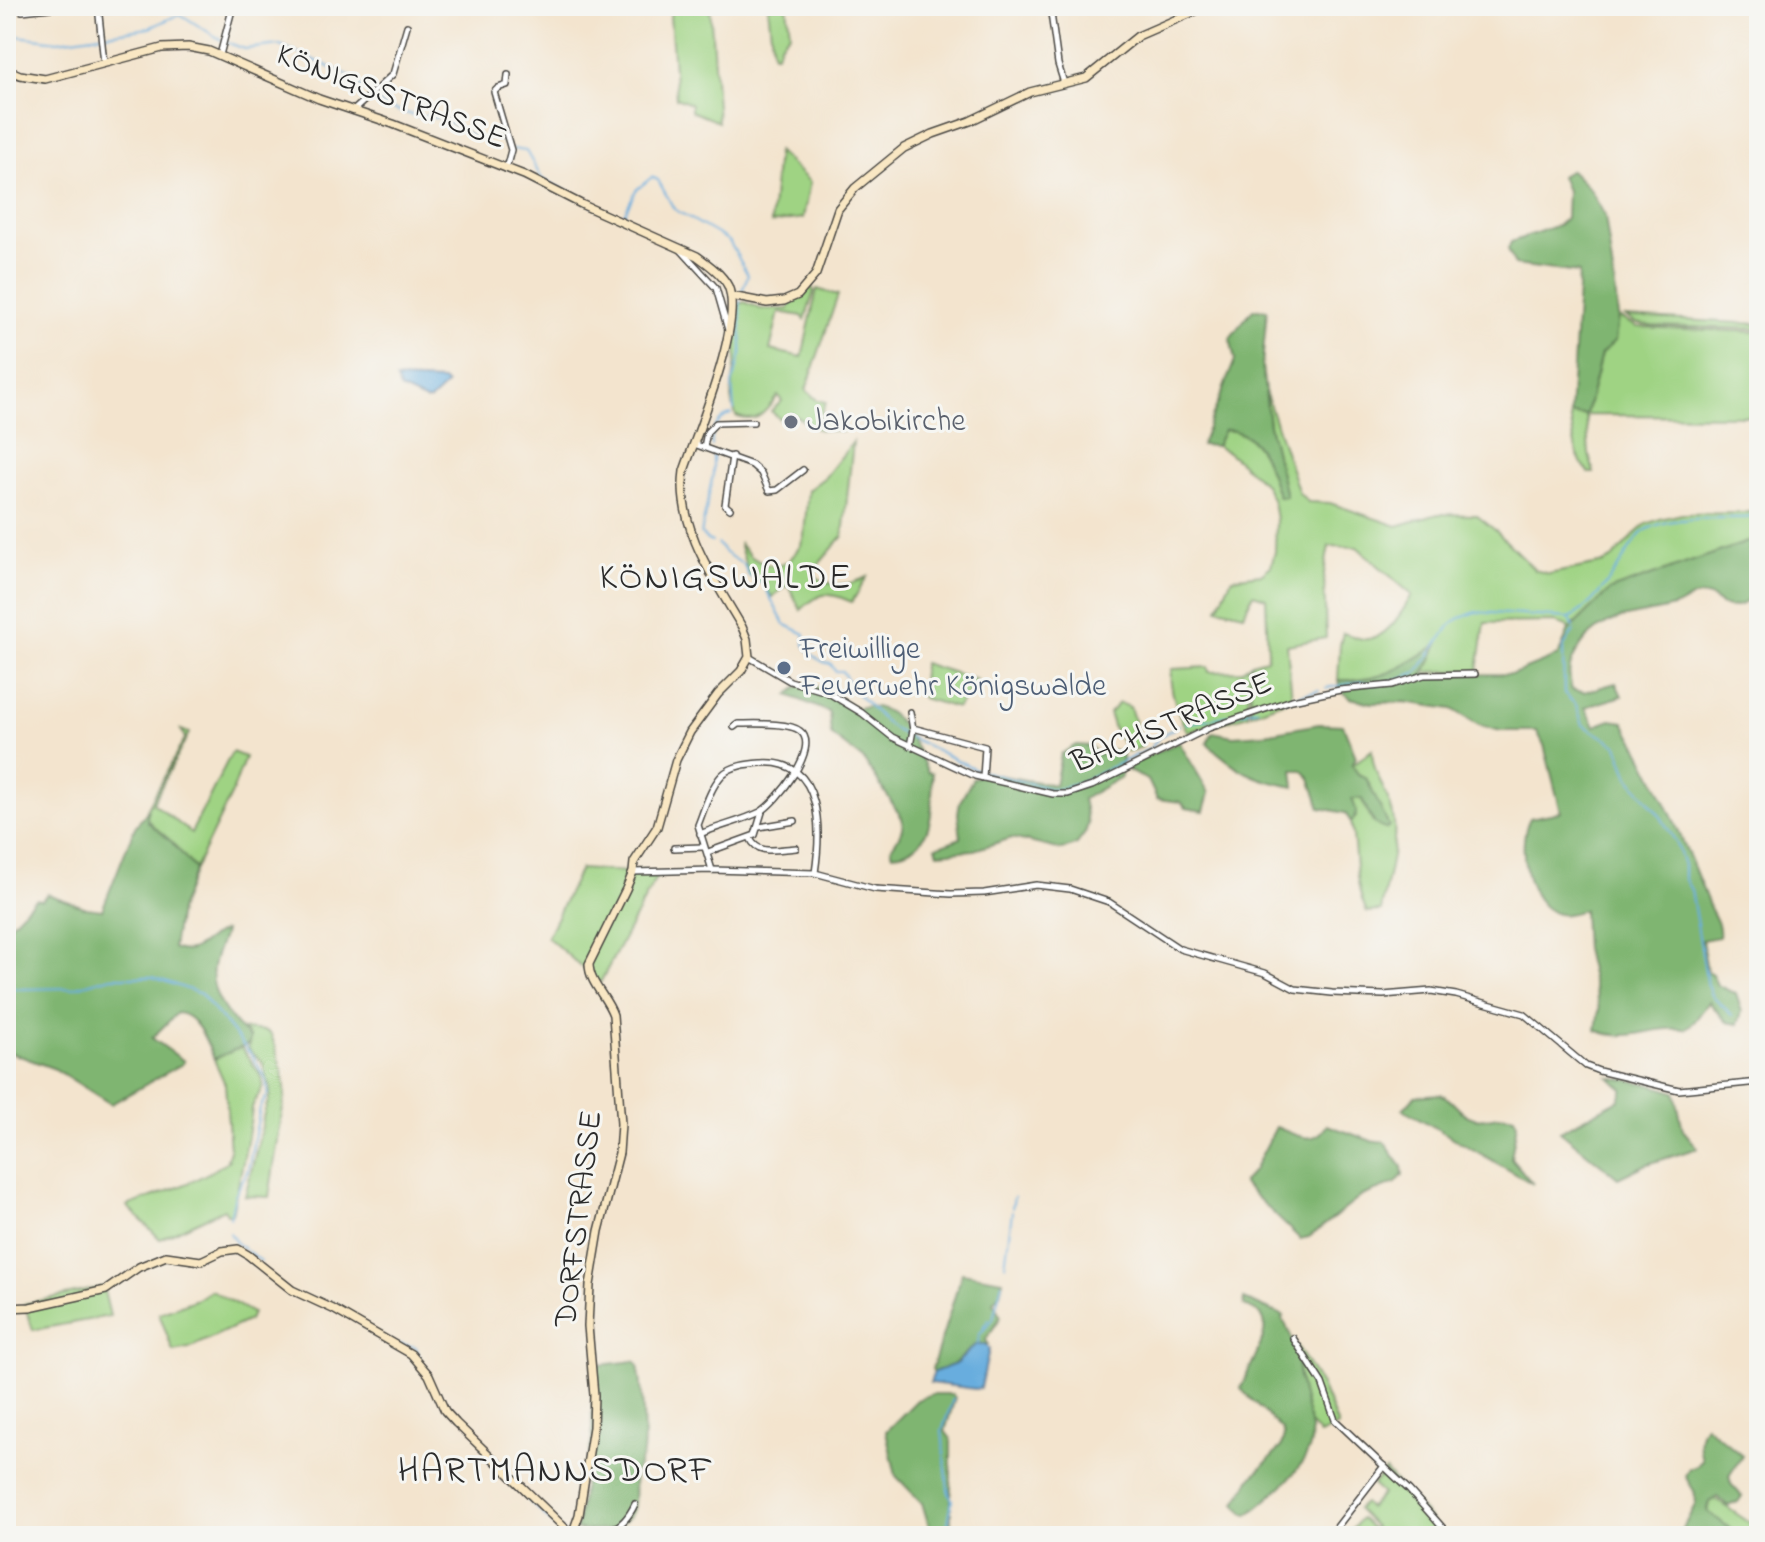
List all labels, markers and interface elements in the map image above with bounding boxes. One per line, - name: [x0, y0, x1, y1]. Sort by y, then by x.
- street label: KÖNIGSSTRASSE: [269, 33, 513, 163]
- place label: Jakobikirche: [807, 399, 966, 446]
- marker: Jakobikirche: [782, 413, 800, 431]
- district label: KÖNIGSWALDE: [599, 553, 853, 606]
- place label: Freiwillige Feuerwehr Königswalde: [799, 627, 1107, 711]
- marker: Freiwillige Feuerwehr Königswalde: [775, 659, 793, 677]
- street label: BACHSTRASSE: [1063, 661, 1280, 788]
- street label: DORFSTRASSE: [543, 1108, 617, 1331]
- district label: HARTMANNSDORF: [398, 1446, 714, 1499]

